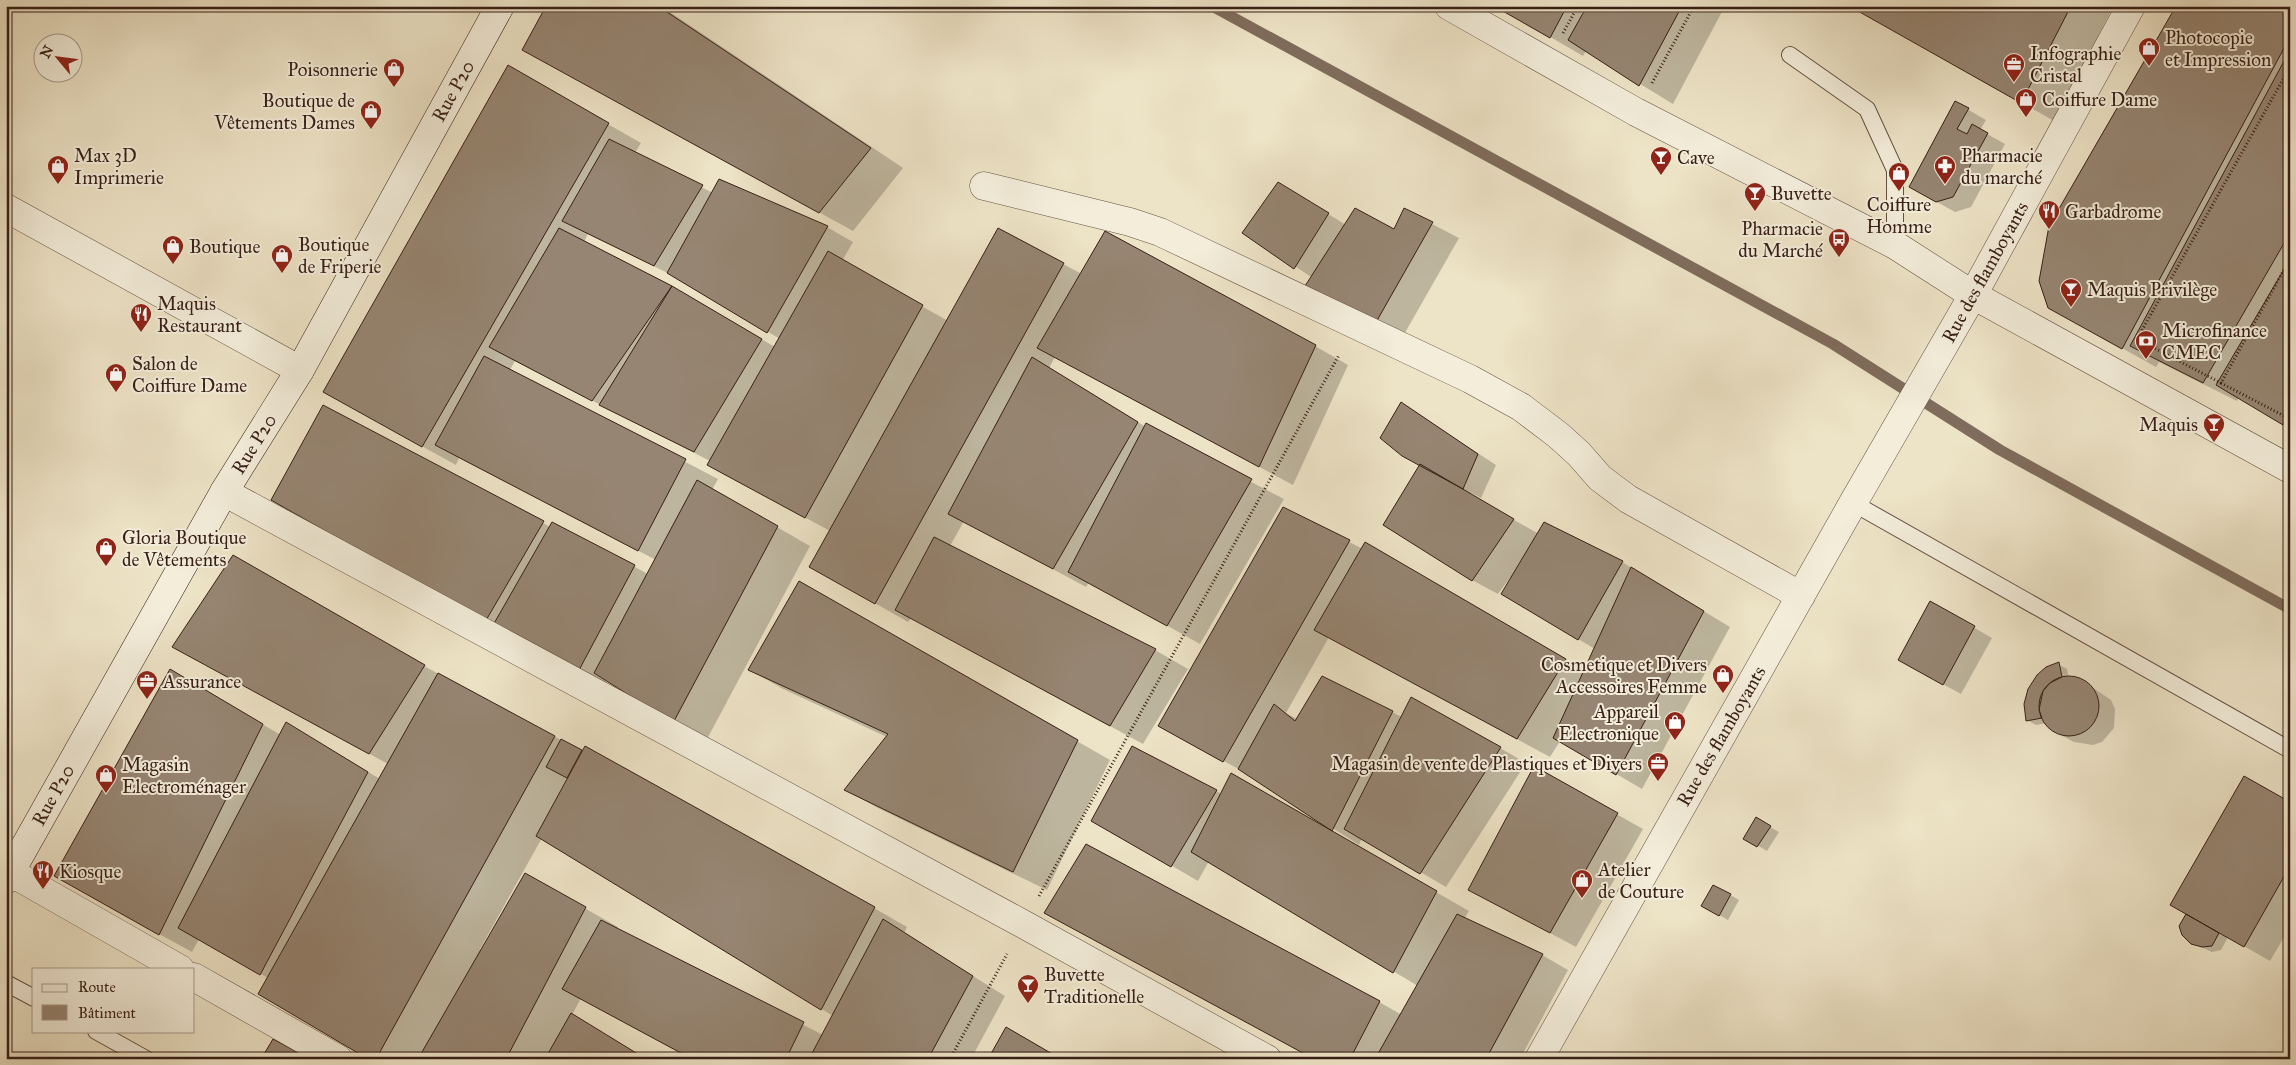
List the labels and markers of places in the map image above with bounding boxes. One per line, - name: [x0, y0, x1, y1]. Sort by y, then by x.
- place label: Photocopie et Impression: [2165, 26, 2271, 71]
- shop icon: Photocopie et Impression: [2137, 36, 2161, 67]
- place label: Infographie Cristal: [2030, 42, 2121, 87]
- office icon: Infographie Cristal: [2002, 52, 2026, 83]
- shop icon: Poisonnerie: [382, 57, 406, 88]
- place label: Poisonnerie: [287, 58, 378, 81]
- shop icon: Coiffure Dame: [2014, 87, 2038, 118]
- place label: Coiffure Dame: [2042, 88, 2157, 111]
- place label: Boutique de Vêtements Dames: [213, 89, 355, 134]
- shop icon: Boutique de Vêtements Dames: [359, 99, 383, 130]
- place label: Max 3D Imprimerie: [74, 144, 164, 189]
- place label: Pharmacie du marché: [1961, 144, 2043, 189]
- bar icon: Cave: [1649, 145, 1673, 176]
- place label: Cave: [1677, 146, 1715, 169]
- shop icon: Max 3D Imprimerie: [46, 154, 70, 185]
- pharmacy icon: Pharmacie du marché: [1933, 154, 1957, 185]
- shop icon: Coiffure Homme: [1887, 161, 1911, 192]
- bar icon: Buvette: [1743, 181, 1767, 212]
- place label: Buvette: [1771, 182, 1832, 205]
- place label: Coiffure Homme: [1866, 193, 1932, 238]
- restaurant icon: Garbadrome: [2037, 199, 2061, 230]
- place label: Garbadrome: [2065, 200, 2161, 223]
- place label: Pharmacie du Marché: [1738, 217, 1823, 262]
- bus stop icon: Pharmacie du Marché: [1827, 227, 1851, 258]
- place label: Boutique de Friperie: [298, 233, 382, 278]
- shop icon: Boutique: [161, 234, 185, 265]
- place label: Boutique: [189, 235, 260, 259]
- shop icon: Boutique de Friperie: [270, 243, 294, 274]
- bar icon: Maquis Privilège: [2059, 277, 2083, 308]
- place label: Maquis Privilège: [2087, 278, 2217, 302]
- place label: Maquis Restaurant: [157, 292, 242, 337]
- restaurant icon: Maquis Restaurant: [129, 302, 153, 333]
- place label: Microfinance CMEC: [2162, 319, 2267, 364]
- bank icon: Microfinance CMEC: [2134, 329, 2158, 360]
- place label: Salon de Coiffure Dame: [132, 352, 247, 397]
- shop icon: Salon de Coiffure Dame: [104, 362, 128, 393]
- bar icon: Maquis: [2202, 412, 2226, 443]
- place label: Maquis: [2139, 413, 2198, 437]
- place label: Gloria Boutique de Vêtements: [122, 526, 247, 571]
- shop icon: Gloria Boutique de Vêtements: [94, 536, 118, 567]
- place label: Cosmetique et Divers Accessoires Femme: [1541, 653, 1707, 698]
- shop icon: Cosmetique et Divers Accessoires Femme: [1711, 663, 1735, 694]
- office icon: Assurance: [135, 669, 159, 700]
- place label: Assurance: [162, 670, 241, 693]
- place label: Appareil Electronique: [1558, 700, 1660, 746]
- shop icon: Appareil Electronique: [1663, 710, 1687, 741]
- office icon: Magasin de vente de Plastiques et Divers: [1646, 751, 1670, 782]
- place label: Magasin de vente de Plastiques et Divers: [1332, 752, 1642, 776]
- place label: Magasin Electroménager: [122, 753, 247, 799]
- shop icon: Magasin Electroménager: [94, 763, 118, 794]
- place label: Atelier de Couture: [1597, 858, 1684, 903]
- restaurant icon: Kiosque: [31, 859, 55, 890]
- place label: Kiosque: [59, 860, 121, 884]
- shop icon: Atelier de Couture: [1570, 868, 1594, 899]
- place label: Buvette Traditionelle: [1044, 963, 1144, 1008]
- bar icon: Buvette Traditionelle: [1016, 973, 1040, 1004]

